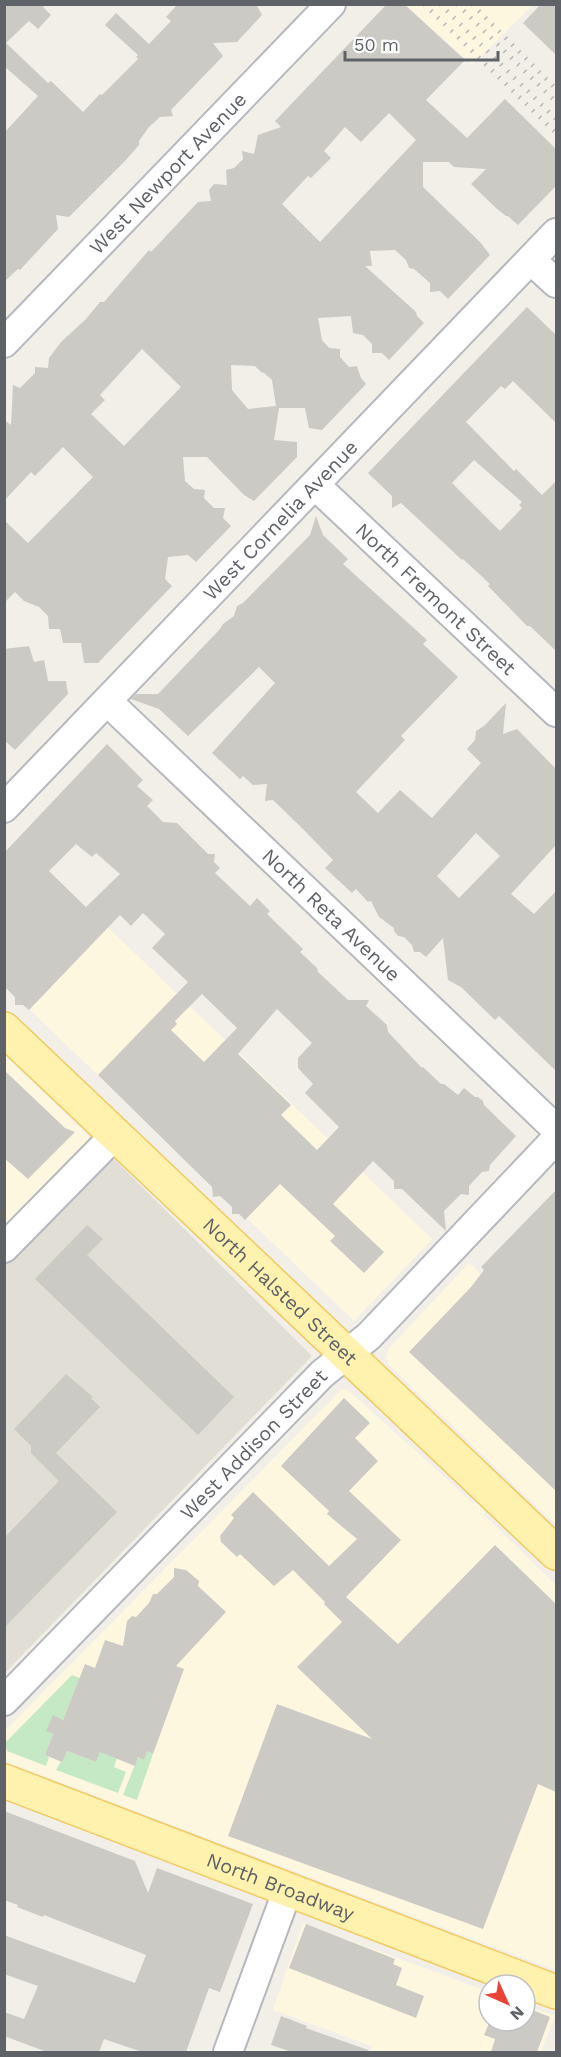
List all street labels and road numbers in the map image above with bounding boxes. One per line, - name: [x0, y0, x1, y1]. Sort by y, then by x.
- street label: West Newport Avenue: [84, 87, 251, 259]
- street label: West Cornelia Avenue: [198, 435, 363, 605]
- street label: North Fremont Street: [351, 518, 521, 680]
- street label: North Reta Avenue: [257, 843, 406, 986]
- street label: North Halsted Street: [198, 1212, 363, 1371]
- street label: West Addison Street: [175, 1364, 333, 1525]
- street label: North Broadway: [203, 1848, 358, 1926]

